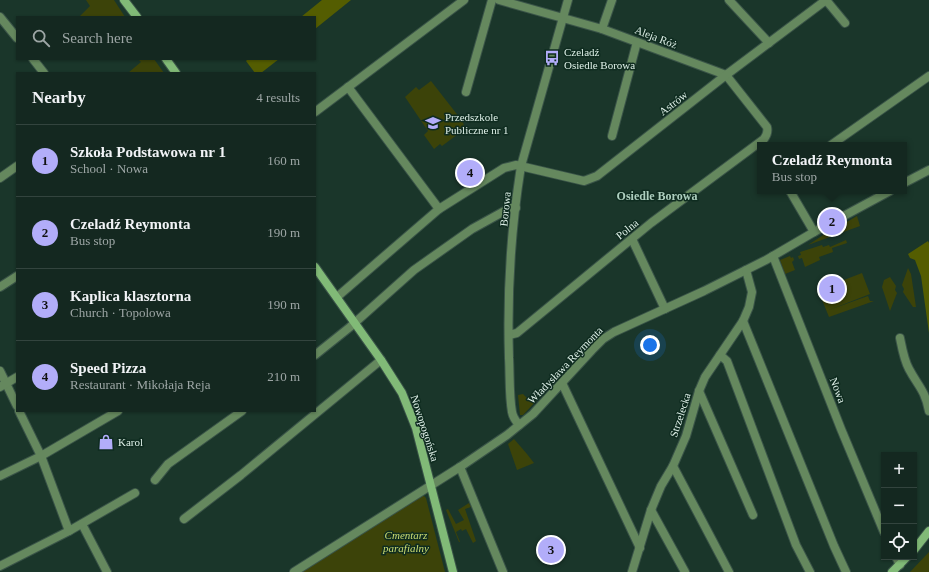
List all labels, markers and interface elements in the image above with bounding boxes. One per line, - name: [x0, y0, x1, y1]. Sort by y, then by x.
- search box: [16, 16, 316, 60]
- street label: Aleja Róż: [633, 23, 679, 51]
- icon: search: [30, 27, 52, 49]
- text: Search here: [62, 30, 132, 46]
- place label: Czeladź Osiedle Borowa: [564, 46, 635, 71]
- bus stop icon: Czeladź Osiedle Borowa: [543, 49, 561, 67]
- text: Nearby: [32, 88, 86, 107]
- street label: Astrów: [657, 88, 689, 118]
- text: 4 results: [256, 90, 300, 105]
- place label: Przedszkole Publiczne nr 1: [445, 111, 509, 136]
- school or university icon: Przedszkole Publiczne nr 1: [424, 114, 442, 132]
- popup: [757, 142, 907, 194]
- text: Szkoła Podstawowa nr 1: [70, 144, 226, 160]
- text: Czeladź Reymonta: [772, 152, 892, 168]
- text: 1: [42, 153, 48, 168]
- text: 160 m: [267, 153, 300, 168]
- pin: 4: [457, 158, 483, 188]
- text: School · Nowa: [70, 161, 148, 176]
- text: Bus stop: [772, 169, 817, 184]
- district label: Osiedle Borowa: [617, 189, 697, 203]
- street label: Borowa: [497, 191, 513, 227]
- pin: 2: [819, 207, 845, 237]
- text: Czeladź Reymonta: [70, 216, 190, 232]
- street label: Polna: [613, 216, 641, 242]
- text: 2: [42, 225, 48, 240]
- text: 190 m: [267, 225, 300, 240]
- text: Bus stop: [70, 233, 115, 248]
- pin: 1: [819, 274, 845, 304]
- text: Kaplica klasztorna: [70, 288, 191, 304]
- text: 3: [42, 297, 48, 312]
- text: 190 m: [267, 297, 300, 312]
- text: Church · Topolowa: [70, 305, 171, 320]
- street label: Władysława Reymonta: [525, 324, 605, 406]
- your location: [640, 335, 660, 355]
- text: Speed Pizza: [70, 360, 146, 376]
- text: 4: [42, 369, 48, 384]
- text: 210 m: [267, 369, 300, 384]
- street label: Nowa: [828, 376, 848, 405]
- text: Restaurant · Mikołaja Reja: [70, 377, 210, 392]
- street label: Strzelecka: [667, 391, 693, 439]
- street label: Nowopogońska: [409, 393, 441, 463]
- shop icon: Karol: [97, 433, 115, 451]
- place label: Karol: [118, 436, 143, 448]
- map controls: [881, 452, 917, 560]
- button: +: [881, 452, 917, 488]
- button: −: [881, 488, 917, 524]
- button: locate: [881, 524, 917, 560]
- park label: Cmentarz parafialny: [382, 529, 429, 554]
- pin: 3: [538, 535, 564, 565]

